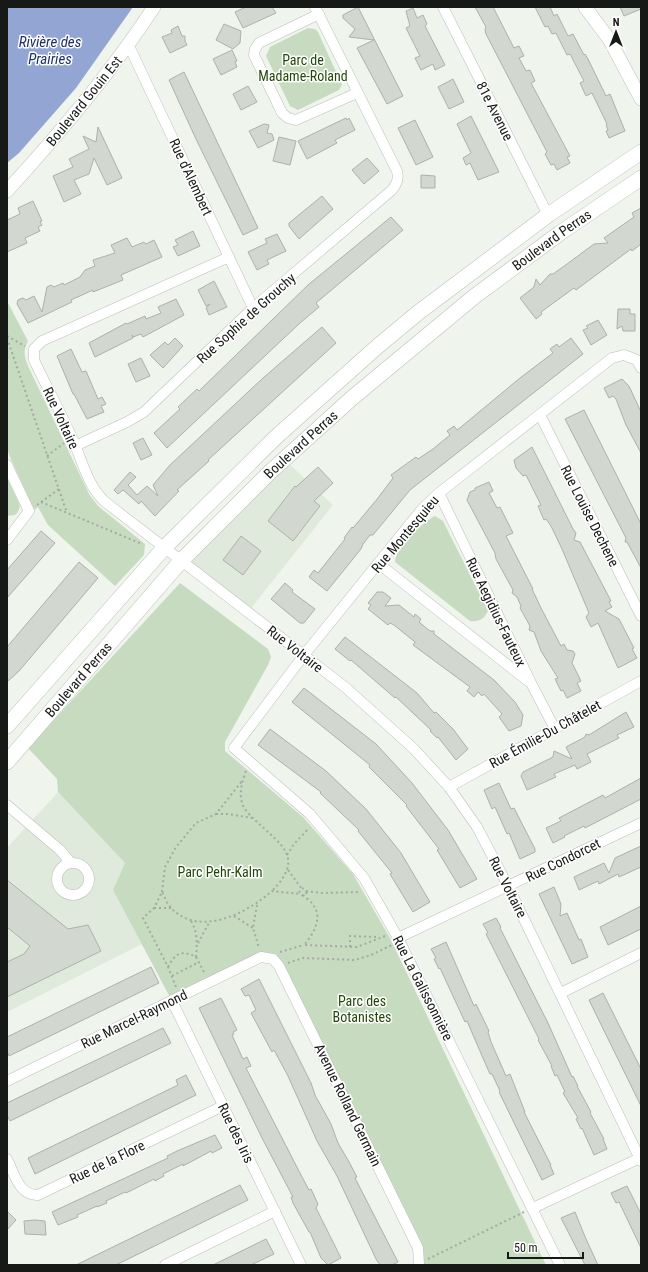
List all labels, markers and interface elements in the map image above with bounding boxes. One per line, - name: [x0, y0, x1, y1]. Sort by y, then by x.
- north arrow: [596, 12, 636, 52]
- text: N: [613, 16, 620, 29]
- water label: Rivière des Prairies: [19, 33, 82, 68]
- park label: Parc de Madame-Roland: [258, 52, 348, 84]
- street label: Boulevard Gouin Est: [43, 53, 125, 149]
- street label: 81e Avenue: [473, 79, 517, 143]
- street label: Rue d'Alembert: [166, 136, 216, 218]
- street label: Boulevard Perras: [509, 206, 594, 274]
- street label: Rue Sophie de Grouchy: [193, 269, 299, 366]
- street label: Rue Voltaire: [40, 384, 82, 452]
- street label: Boulevard Perras: [260, 407, 341, 482]
- street label: Rue Louise Dechene: [558, 463, 623, 570]
- street label: Rue Montesquieu: [368, 492, 442, 576]
- street label: Rue Aegidius-Fauteux: [463, 555, 529, 669]
- street label: Rue Voltaire: [264, 622, 326, 676]
- street label: Boulevard Perras: [42, 639, 115, 720]
- street label: Rue Émilie-Du Châtelet: [486, 696, 604, 771]
- street label: Rue Condorcet: [523, 835, 603, 885]
- street label: Rue Voltaire: [486, 854, 530, 921]
- park label: Parc Pehr-Kalm: [177, 864, 263, 880]
- street label: Rue La Galissonnière: [390, 933, 457, 1044]
- street label: Rue Marcel-Raymond: [78, 986, 190, 1052]
- park label: Parc des Botanistes: [333, 993, 392, 1025]
- street label: Avenue Rolland Germain: [311, 1041, 385, 1169]
- street label: Rue des Iris: [215, 1101, 257, 1165]
- street label: Rue de la Flore: [67, 1137, 148, 1187]
- scale bar: [508, 1234, 583, 1260]
- text: 50 m: [514, 1241, 538, 1255]

